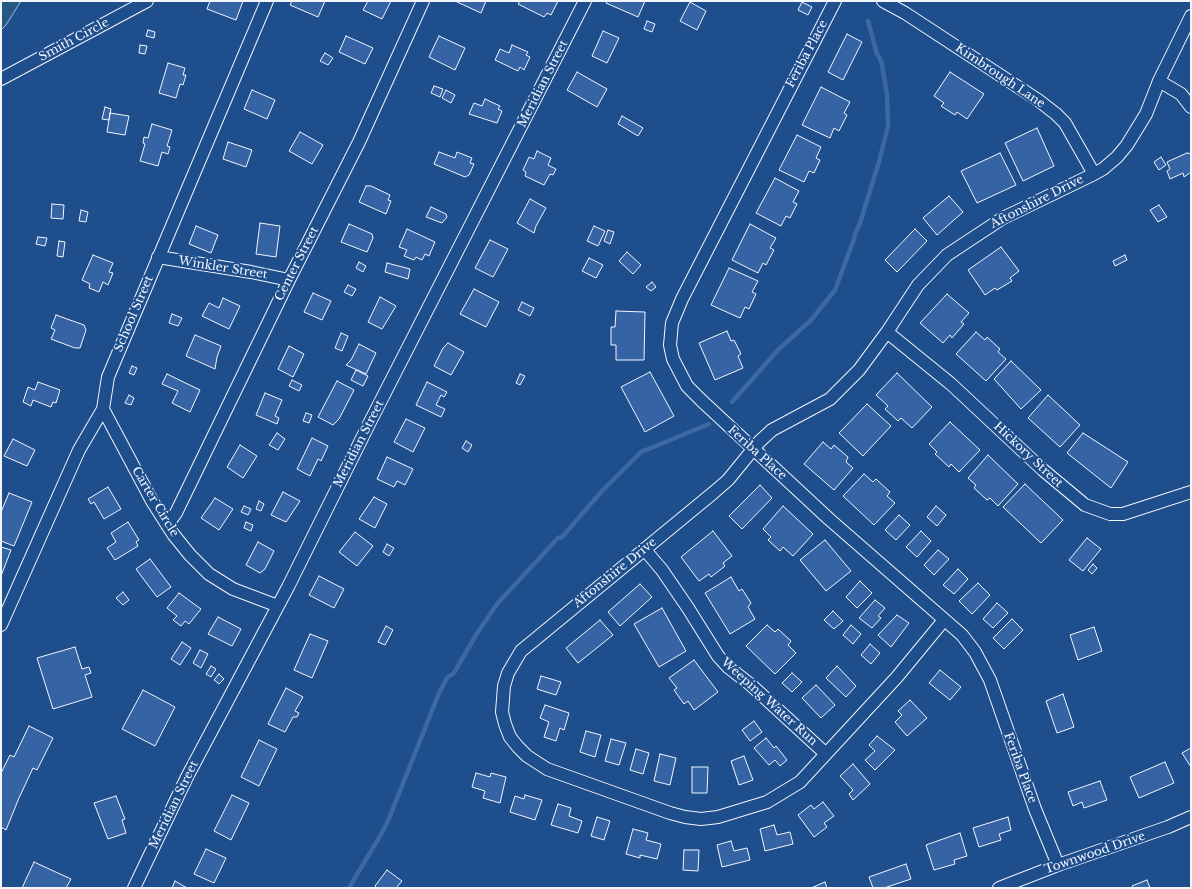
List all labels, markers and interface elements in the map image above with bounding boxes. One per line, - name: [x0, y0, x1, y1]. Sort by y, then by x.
- street label: Smith Circle: [36, 15, 112, 65]
- street label: Feriba Place: [783, 18, 831, 90]
- street label: Meridian Street: [515, 38, 571, 130]
- street label: Kimbrough Lane: [952, 41, 1048, 111]
- street label: Aftonshire Drive: [988, 172, 1086, 232]
- street label: Center Street: [272, 224, 322, 304]
- street label: Winkler Street: [178, 254, 268, 282]
- street label: School Street: [111, 274, 157, 354]
- street label: Meridian Street: [331, 398, 387, 490]
- street label: Hickory Street: [990, 419, 1066, 491]
- street label: Feriba Place: [725, 423, 789, 483]
- street label: Carter Circle: [128, 464, 182, 540]
- street label: Aftonshire Drive: [570, 535, 660, 611]
- street label: Weeping Water Run: [718, 655, 820, 749]
- street label: Feriba Place: [1001, 731, 1039, 805]
- street label: Meridian Street: [146, 759, 202, 851]
- street label: Townwood Drive: [1043, 829, 1147, 877]

